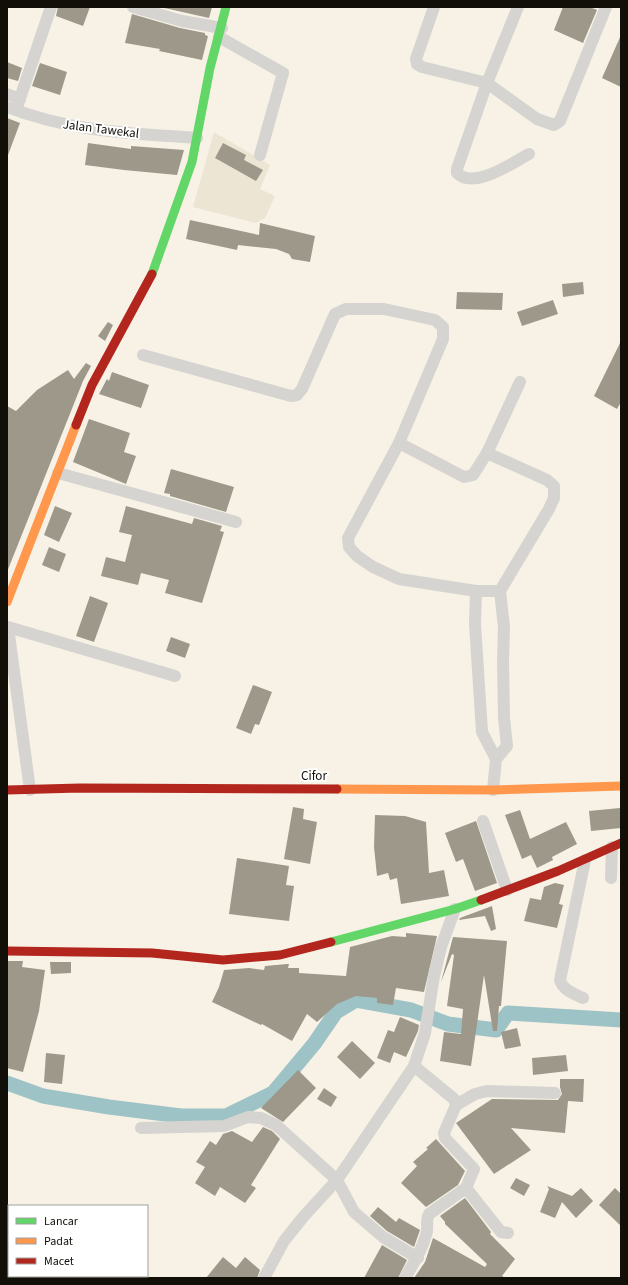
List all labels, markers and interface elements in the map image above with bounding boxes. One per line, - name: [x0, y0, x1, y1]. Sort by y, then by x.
- street label: Jalan Tawekal: [62, 115, 140, 143]
- street label: Cifor: [301, 767, 327, 785]
- legend: [8, 1205, 148, 1277]
- text: Lancar: [44, 1213, 79, 1230]
- text: Padat: [44, 1233, 73, 1250]
- text: Macet: [44, 1253, 74, 1270]

